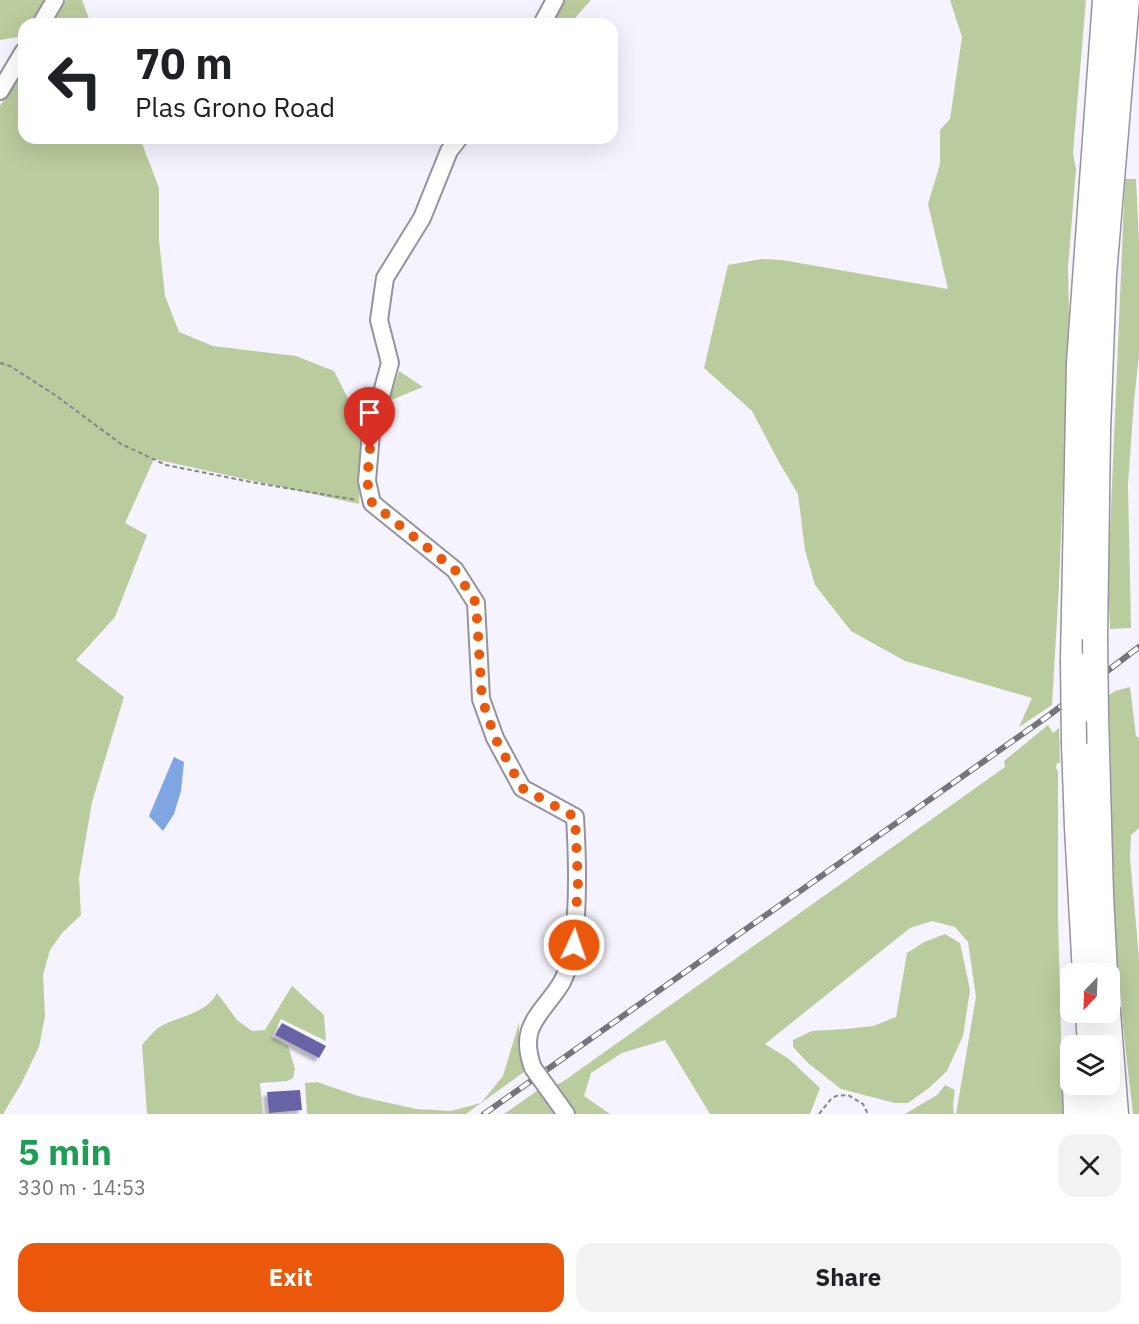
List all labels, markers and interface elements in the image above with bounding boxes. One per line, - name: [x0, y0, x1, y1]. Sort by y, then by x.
- text: 70 m: [135, 36, 233, 91]
- icon: left: [36, 42, 114, 120]
- text: Plas Grono Road: [135, 89, 335, 124]
- pin: [344, 387, 395, 449]
- icon: arrive: [353, 396, 386, 429]
- position arrow: [542, 913, 606, 977]
- north arrow: [1060, 963, 1120, 1023]
- map controls: [1060, 963, 1120, 1095]
- button: layers: [1060, 1035, 1120, 1095]
- text: 5 min: [18, 1128, 112, 1175]
- button: close: [1058, 1134, 1121, 1197]
- text: 330 m · 14:53: [18, 1174, 146, 1201]
- button: Exit: [18, 1243, 564, 1312]
- button: Share: [576, 1243, 1121, 1312]

